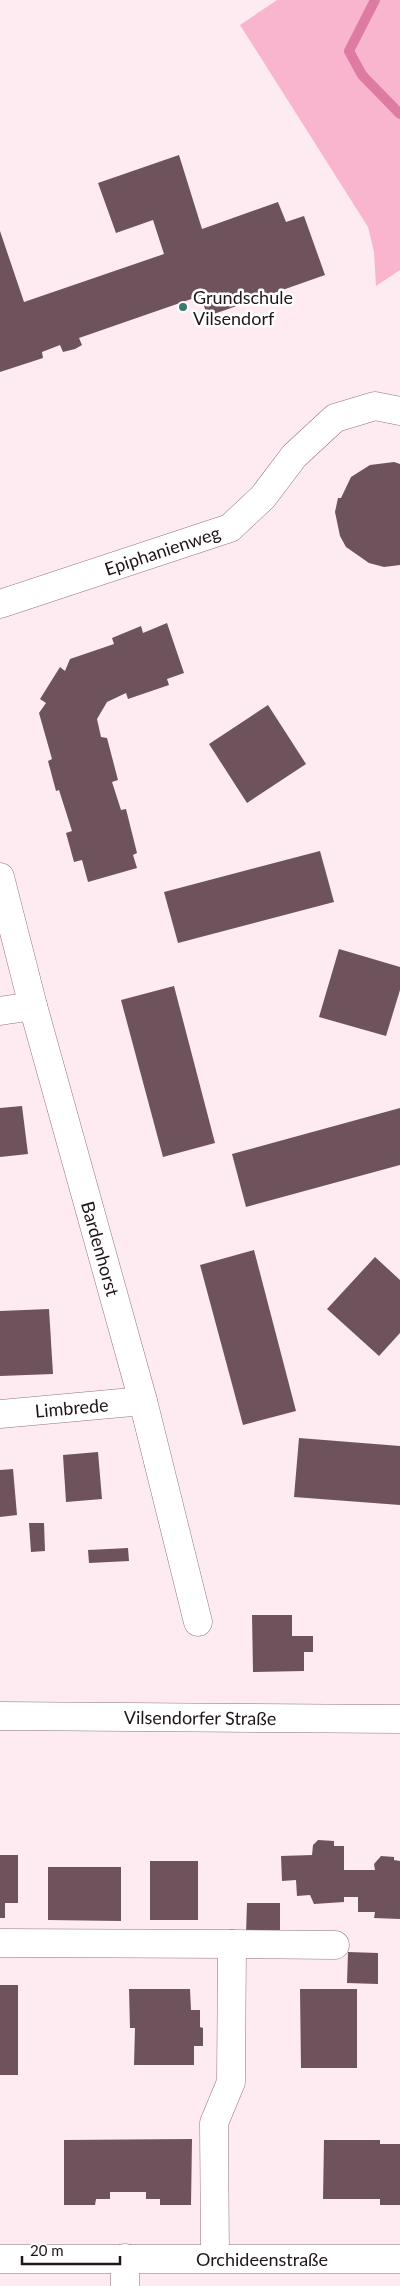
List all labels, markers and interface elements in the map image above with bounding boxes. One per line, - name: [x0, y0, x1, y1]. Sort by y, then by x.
- place label: Grundschule Vilsendorf: [193, 286, 293, 329]
- marker: Grundschule Vilsendorf: [177, 301, 189, 313]
- street label: Epiphanienweg: [102, 521, 223, 580]
- street label: Bardenhorst: [77, 1199, 124, 1299]
- street label: Limbrede: [34, 1393, 109, 1422]
- street label: Vilsendorfer Straße: [124, 1706, 276, 1729]
- scale bar: [22, 2234, 120, 2266]
- text: 20 m: [30, 2241, 64, 2259]
- street label: Orchideenstraße: [196, 2248, 328, 2270]

